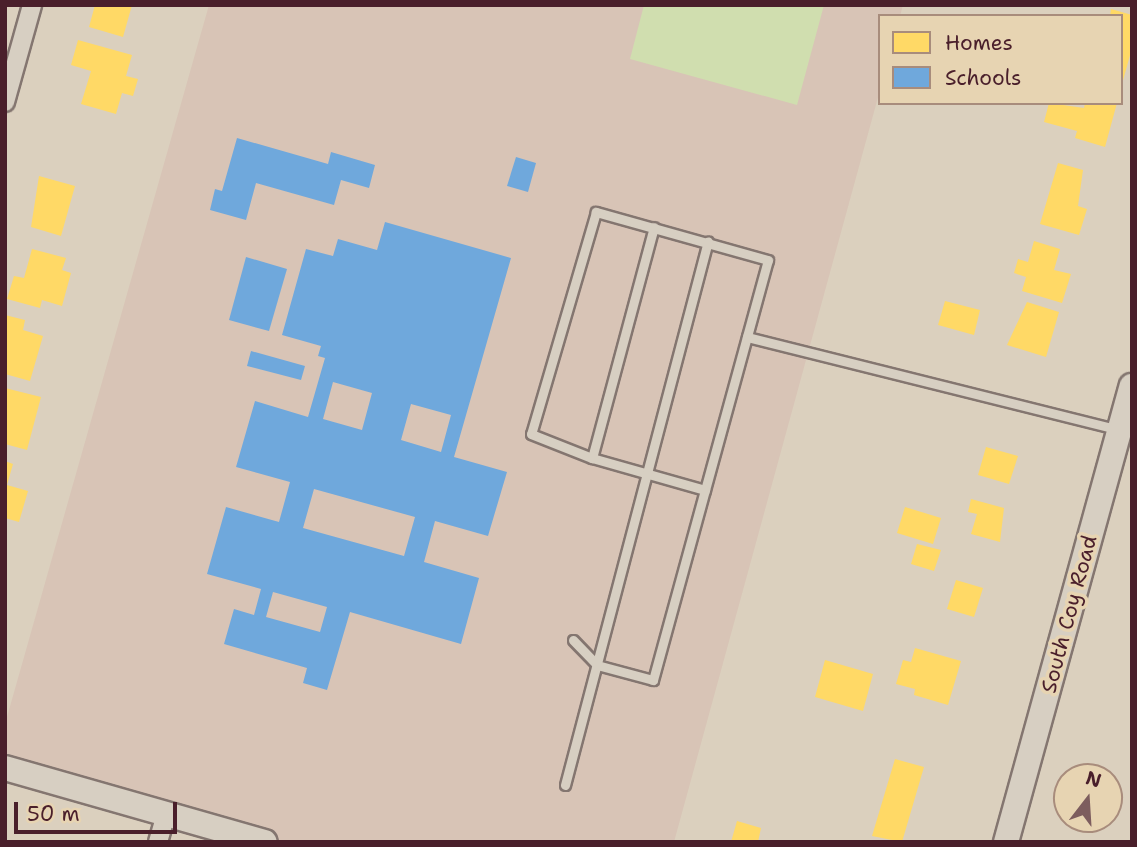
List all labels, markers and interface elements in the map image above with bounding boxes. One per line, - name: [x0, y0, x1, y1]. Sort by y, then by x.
- legend: [878, 14, 1123, 105]
- text: Homes: [945, 29, 1013, 57]
- text: Schools: [945, 64, 1021, 92]
- street label: South Coy Road: [1036, 532, 1102, 696]
- north arrow: [1053, 763, 1123, 833]
- text: N: [1083, 765, 1105, 794]
- scale bar: [18, 788, 180, 832]
- text: 50 m: [27, 800, 80, 828]

